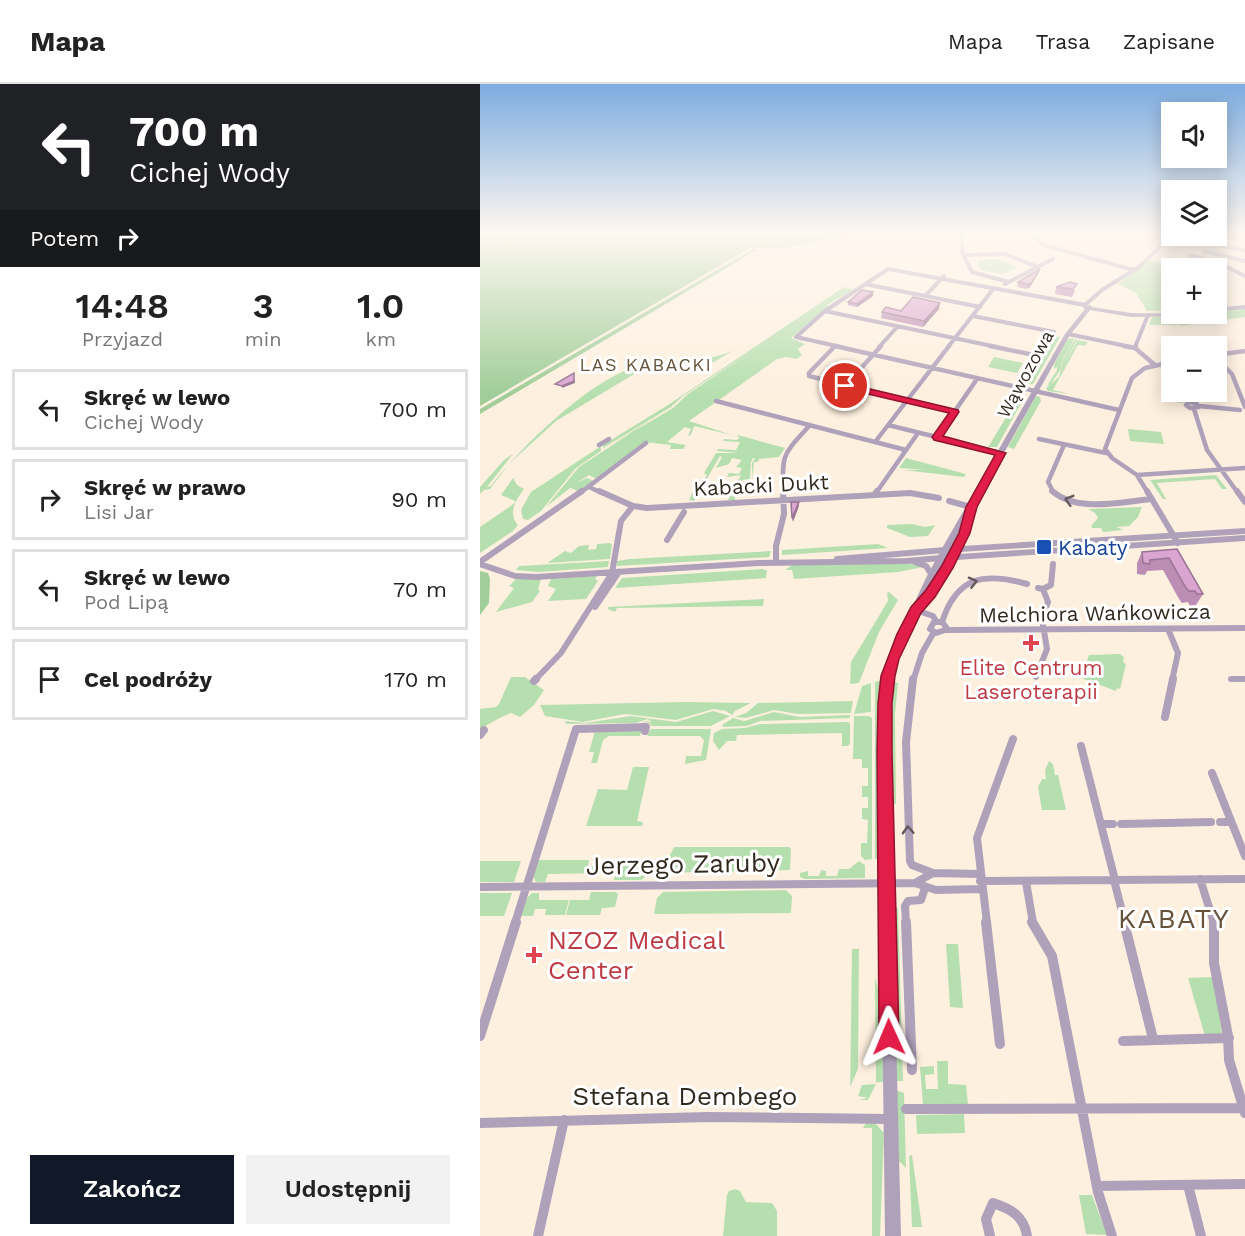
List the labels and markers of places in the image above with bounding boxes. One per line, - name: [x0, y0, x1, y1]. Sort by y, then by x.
- pin: [819, 360, 870, 411]
- place label: Kabaty: [1058, 535, 1128, 560]
- marker: Kabaty: [1035, 538, 1053, 556]
- marker: Elite Centrum Laseroterapii: [1022, 634, 1040, 652]
- place label: Elite Centrum Laseroterapii: [959, 655, 1103, 704]
- place label: NZOZ Medical Center: [548, 925, 725, 985]
- marker: NZOZ Medical Center: [525, 946, 543, 964]

